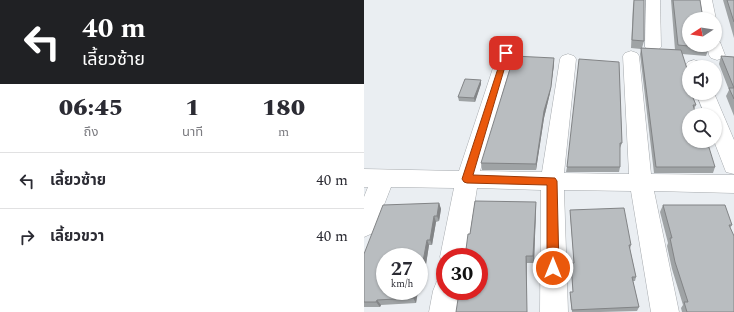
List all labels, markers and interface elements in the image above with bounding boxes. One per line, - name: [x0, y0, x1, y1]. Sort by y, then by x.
- text: 40 m: [82, 7, 146, 50]
- north arrow: [682, 12, 722, 52]
- map controls: [682, 12, 722, 148]
- icon: left: [16, 16, 68, 68]
- pin: [489, 36, 523, 70]
- icon: arrive: [495, 42, 517, 64]
- text: เลี้ยวซ้าย: [82, 46, 145, 73]
- button: sound: [682, 60, 722, 100]
- text: 06:45: [59, 90, 123, 126]
- text: 1: [185, 90, 200, 126]
- text: 180: [262, 90, 305, 126]
- button: search: [682, 108, 722, 148]
- text: ถึง: [84, 122, 98, 142]
- text: นาที: [182, 122, 203, 142]
- text: m: [278, 122, 289, 142]
- text: เลี้ยวซ้าย: [50, 169, 106, 192]
- text: 40 m: [316, 169, 348, 192]
- icon: left: [16, 170, 38, 192]
- text: เลี้ยวขวา: [50, 225, 104, 248]
- text: 40 m: [316, 225, 348, 248]
- icon: right: [16, 226, 38, 248]
- position arrow: [532, 247, 574, 289]
- speed limit sign: 30: [436, 248, 488, 300]
- text: 27: [391, 254, 413, 284]
- text: km/h: [391, 276, 413, 292]

